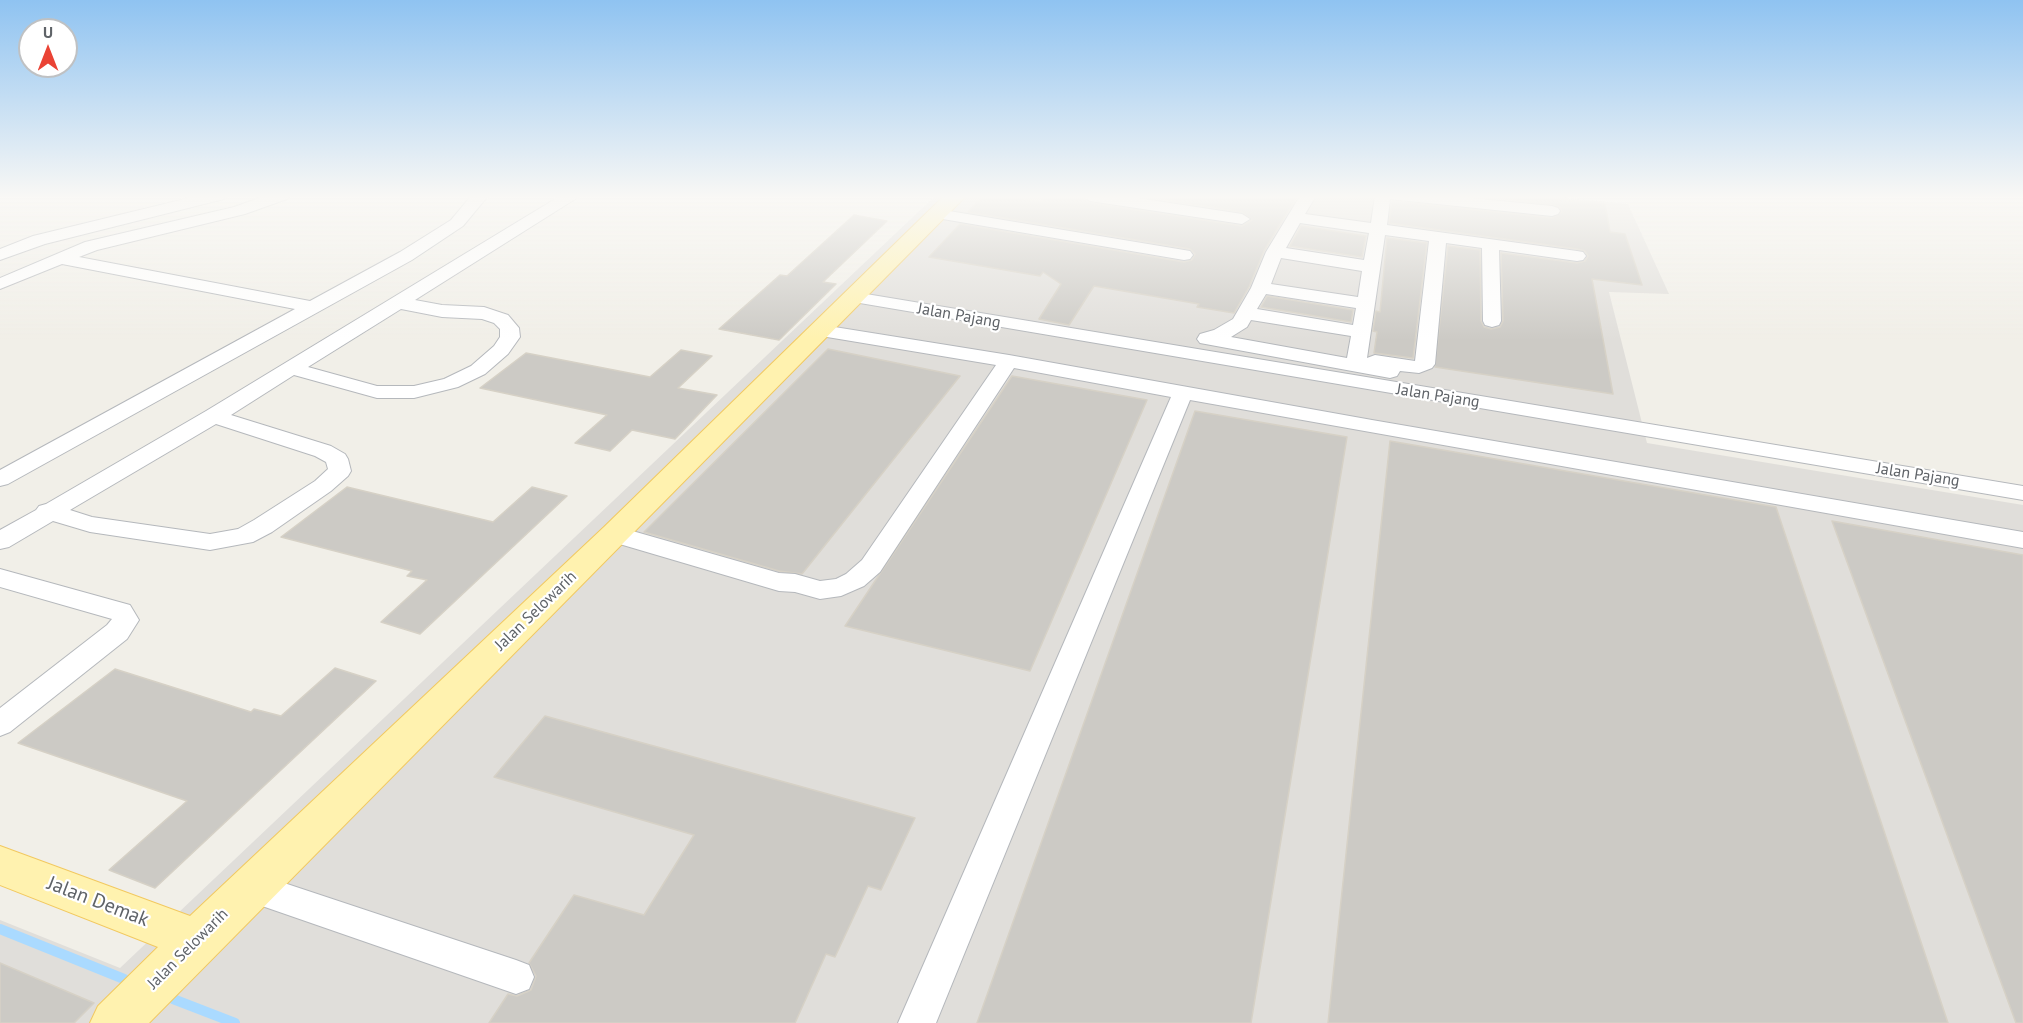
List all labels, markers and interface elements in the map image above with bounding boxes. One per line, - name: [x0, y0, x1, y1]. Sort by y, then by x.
- north arrow: [18, 18, 78, 78]
- text: U: [43, 22, 53, 42]
- street label: Jalan Pajang: [916, 299, 1002, 333]
- street label: Jalan Pajang: [1395, 380, 1481, 412]
- street label: Jalan Pajang: [1875, 459, 1961, 491]
- street label: Jalan Selowarih: [491, 567, 581, 655]
- street label: Jalan Demak: [44, 872, 152, 932]
- street label: Jalan Selowarih: [144, 905, 232, 993]

